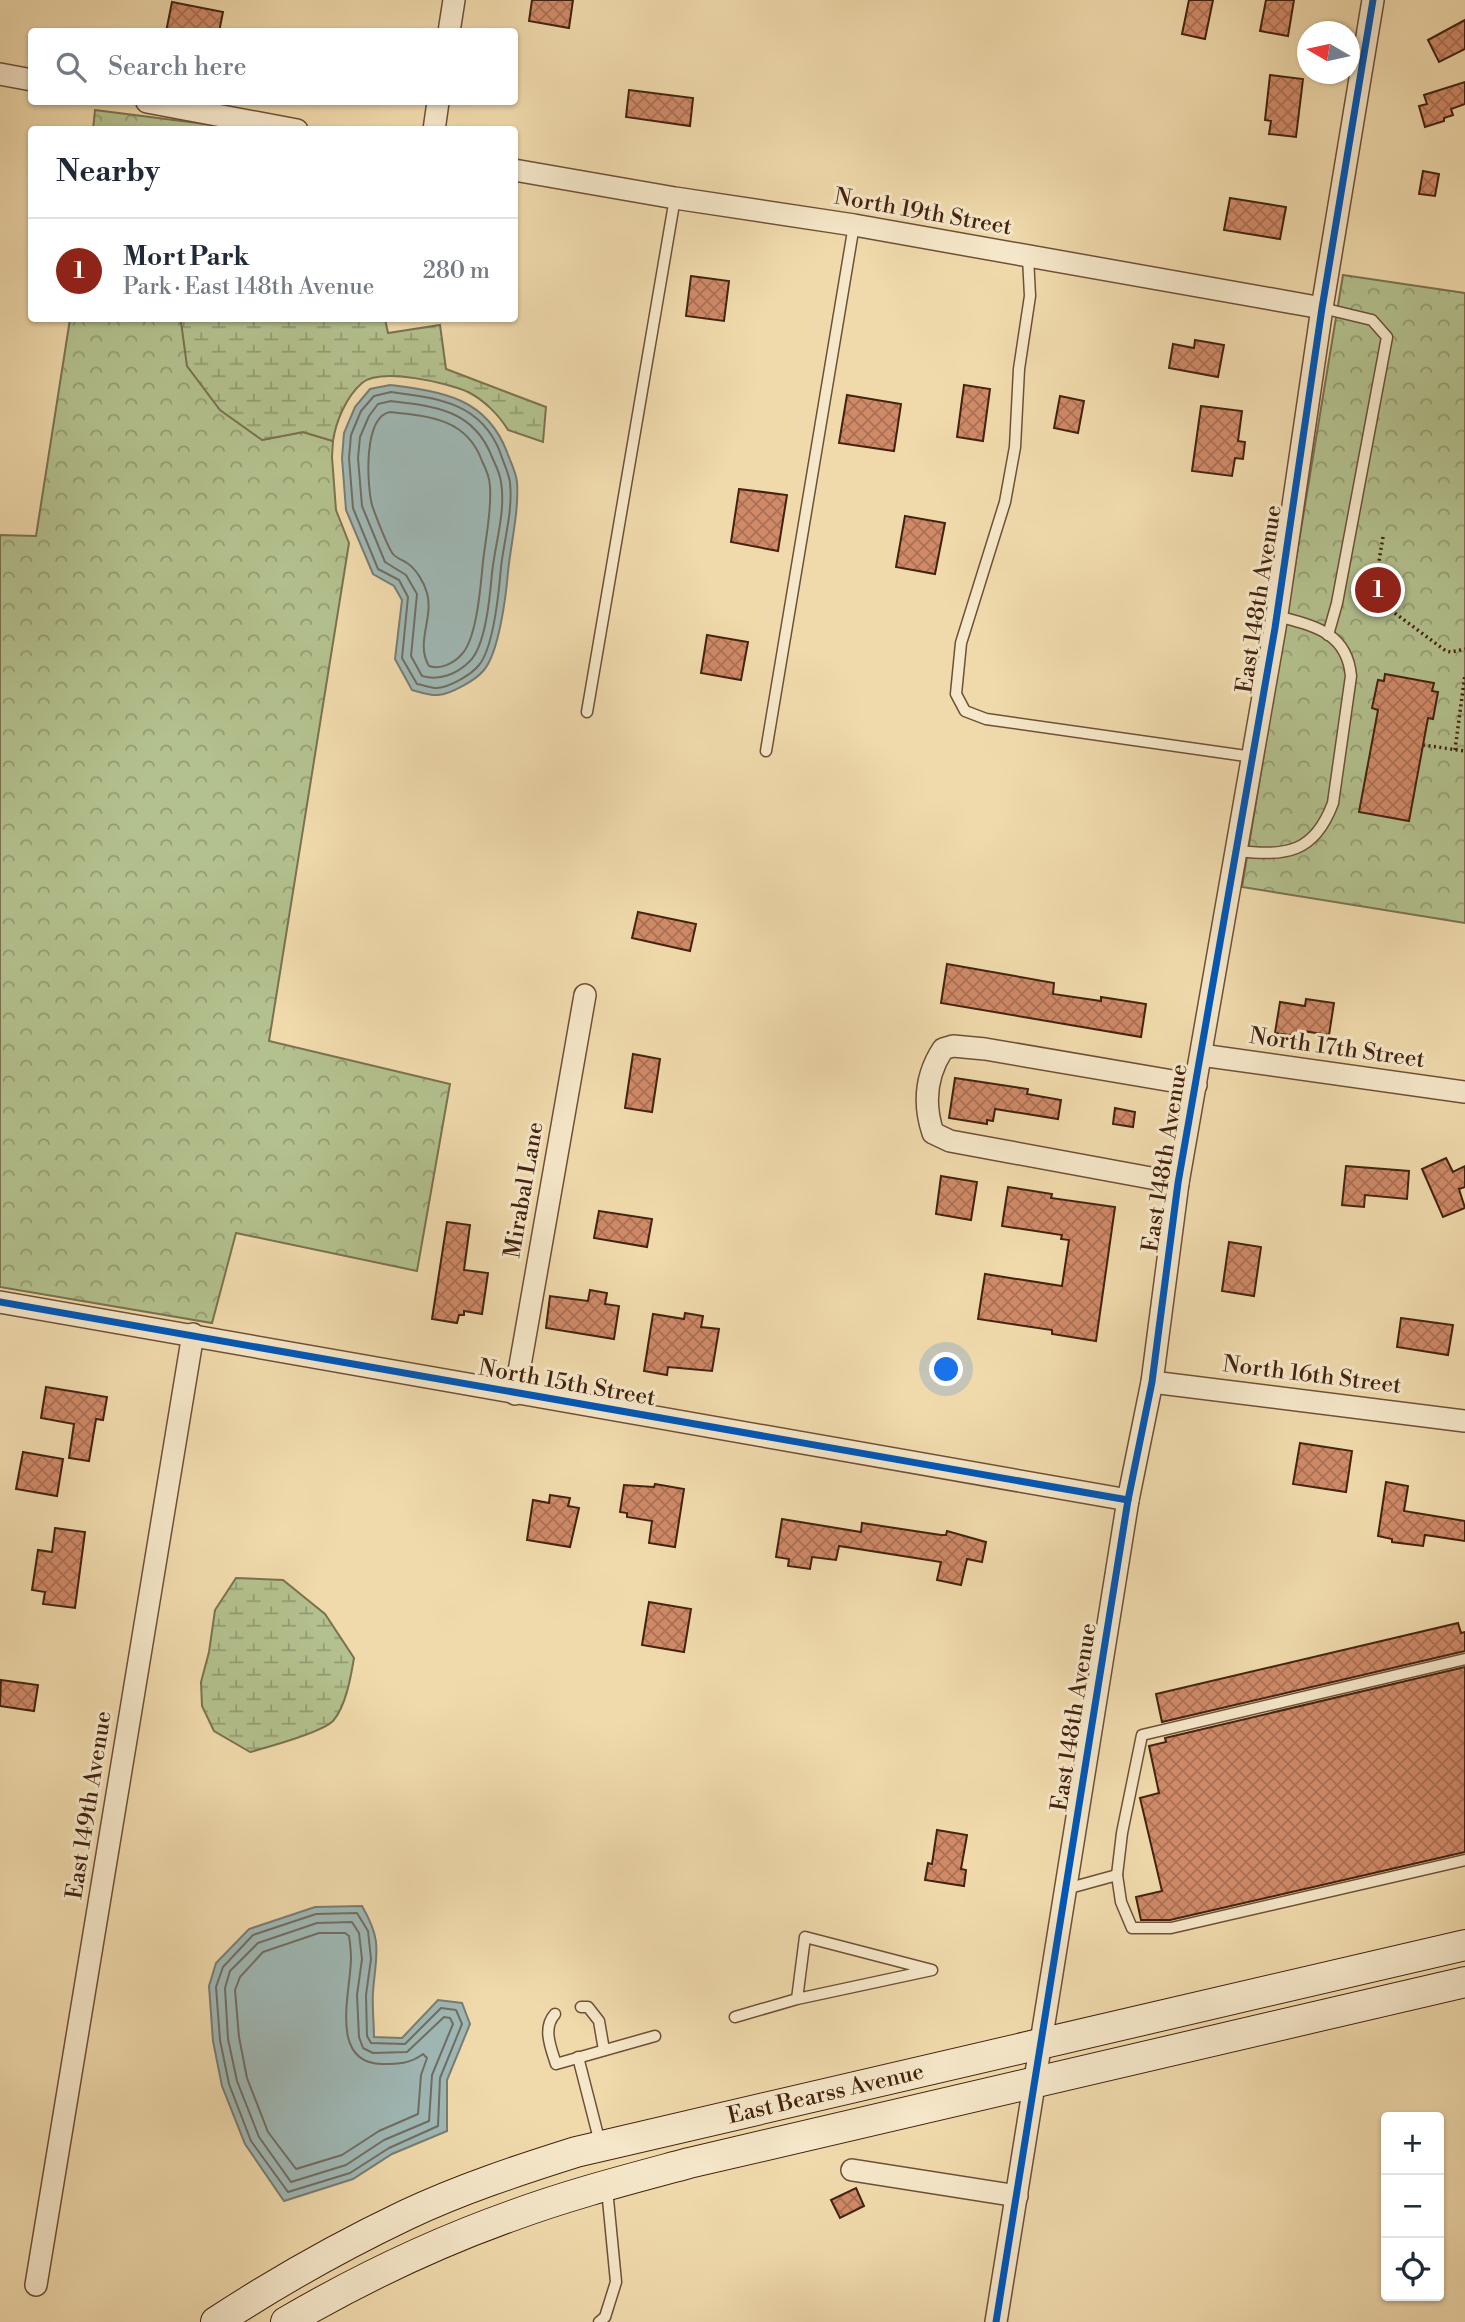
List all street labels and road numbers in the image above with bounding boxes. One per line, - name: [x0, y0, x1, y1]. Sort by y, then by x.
- street label: North 19th Street: [832, 183, 1014, 241]
- street label: East 148th Avenue: [1230, 503, 1288, 695]
- street label: North 17th Street: [1247, 1022, 1427, 1074]
- street label: East 148th Avenue: [1136, 1062, 1194, 1254]
- street label: Mirabal Lane: [498, 1120, 550, 1260]
- street label: North 16th Street: [1221, 1350, 1403, 1400]
- street label: North 15th Street: [476, 1354, 658, 1412]
- street label: East 148th Avenue: [1045, 1621, 1103, 1813]
- street label: East 149th Avenue: [60, 1709, 118, 1901]
- street label: East Bearss Avenue: [725, 2057, 927, 2130]

